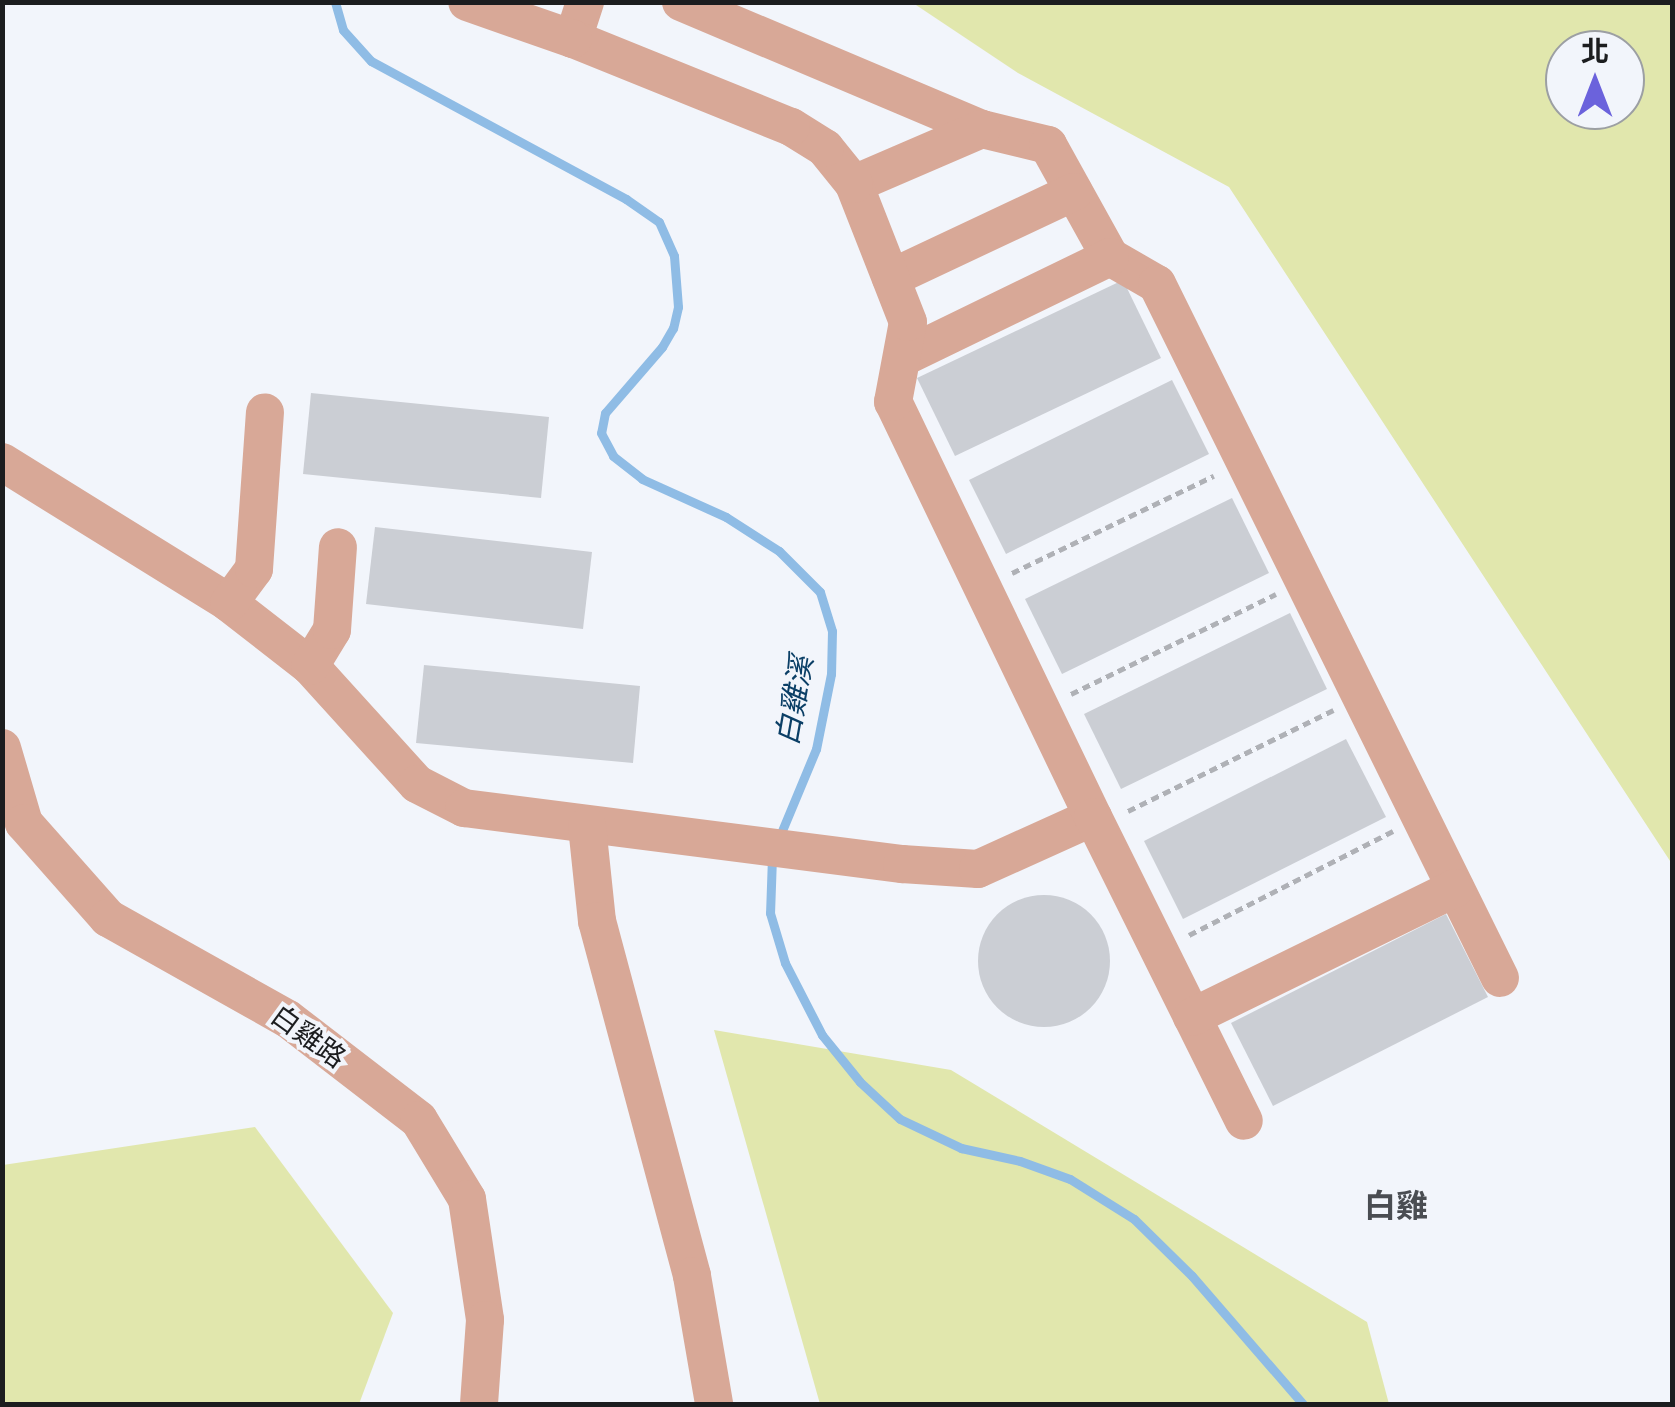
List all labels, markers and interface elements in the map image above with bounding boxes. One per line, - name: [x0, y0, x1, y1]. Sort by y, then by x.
- north arrow: [1545, 30, 1645, 130]
- text: 北: [1581, 32, 1609, 72]
- water label: 白雞溪: [770, 654, 822, 748]
- street label: 白雞路: [264, 999, 352, 1075]
- district label: 白雞: [1364, 1188, 1428, 1226]

